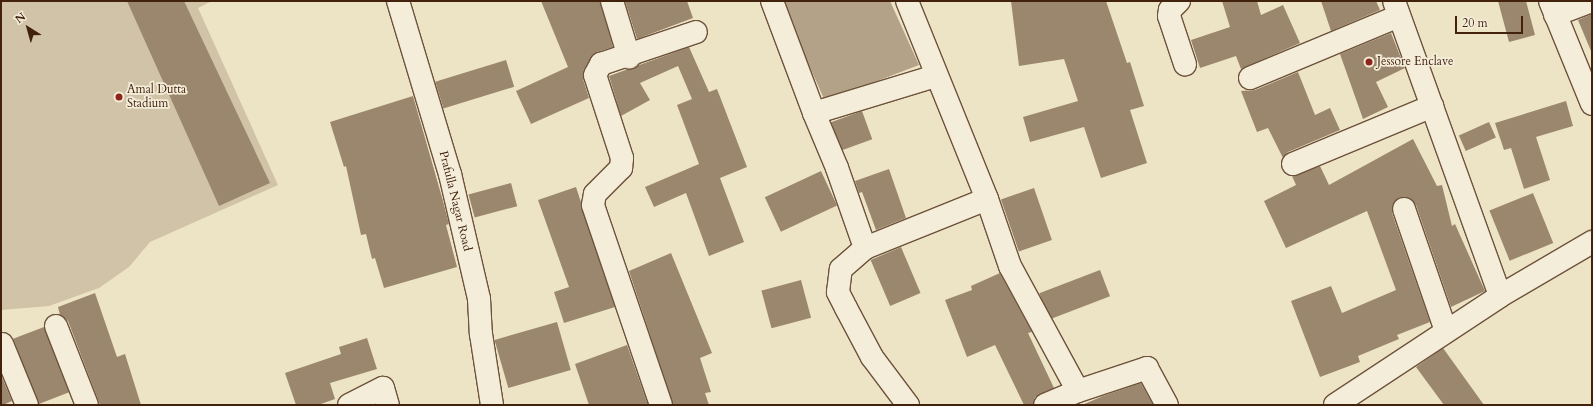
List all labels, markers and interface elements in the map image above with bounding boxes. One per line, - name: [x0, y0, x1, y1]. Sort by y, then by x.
- north arrow: [8, 8, 48, 48]
- scale bar: [1457, 8, 1525, 34]
- text: N: [12, 9, 29, 27]
- text: 20 m: [1462, 15, 1488, 31]
- place label: Jessore Enclave: [1377, 55, 1454, 69]
- marker: Jessore Enclave: [1364, 57, 1374, 67]
- place label: Amal Dutta Stadium: [127, 83, 186, 111]
- marker: Amal Dutta Stadium: [114, 92, 124, 102]
- street label: Prafulla Nagar Road: [436, 149, 474, 253]

